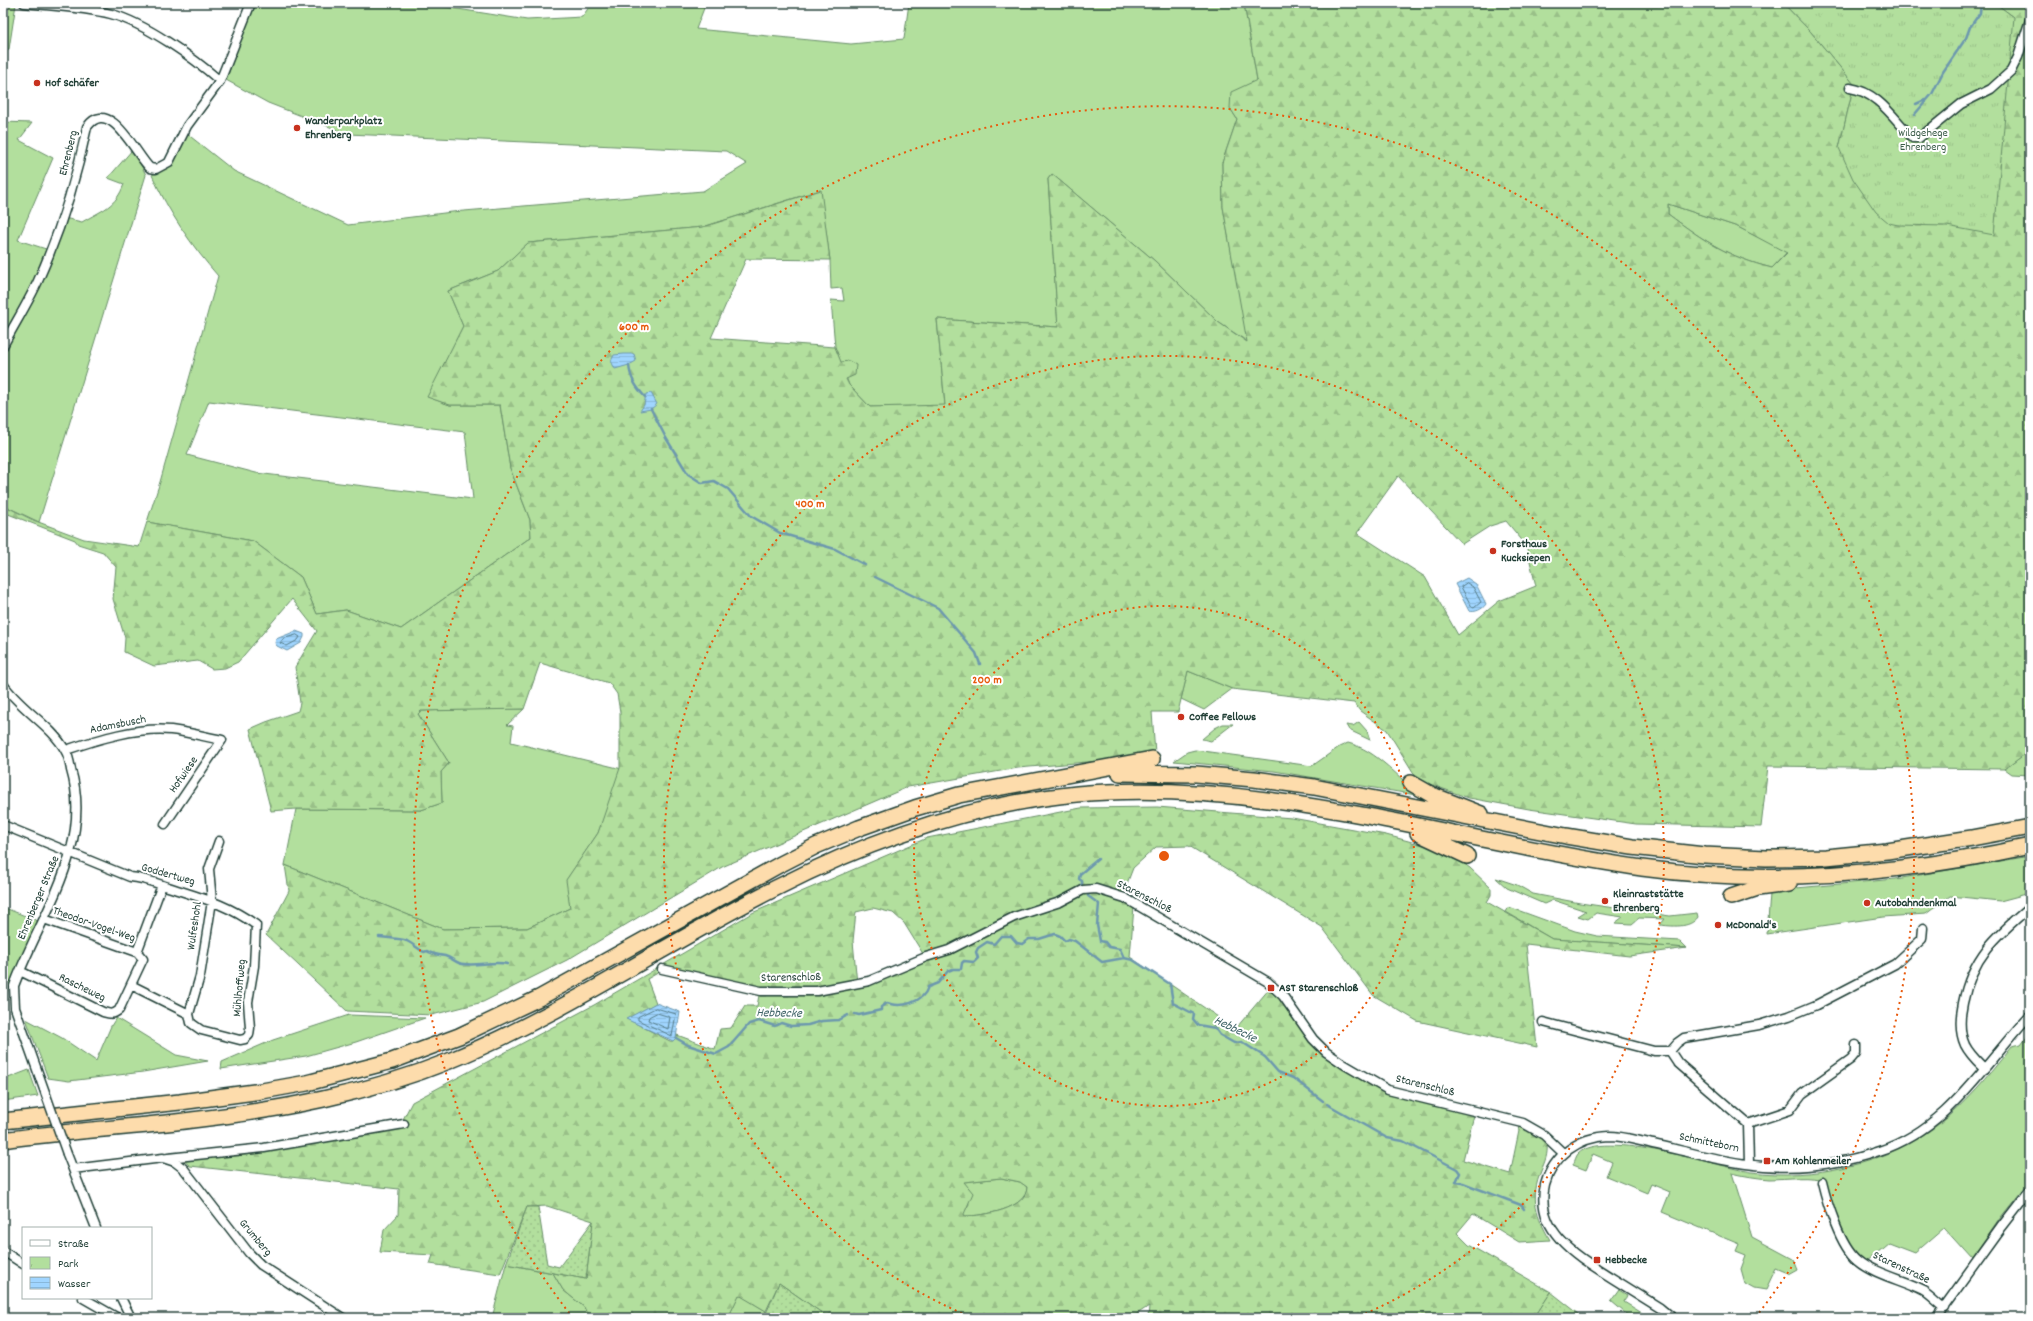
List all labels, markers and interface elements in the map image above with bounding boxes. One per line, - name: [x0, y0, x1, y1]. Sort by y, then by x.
- place label: Hof Schäfer: [45, 75, 100, 92]
- marker: Hof Schäfer: [32, 78, 42, 88]
- place label: Wanderparkplatz Ehrenberg: [305, 113, 382, 144]
- marker: Wanderparkplatz Ehrenberg: [292, 123, 302, 133]
- park label: Wildgehege Ehrenberg: [1898, 125, 1948, 156]
- street label: Ehrenberg: [55, 128, 83, 178]
- text: 600 m: [619, 319, 649, 336]
- text: 400 m: [795, 496, 825, 513]
- place label: Forsthaus Kucksiepen: [1501, 536, 1551, 567]
- marker: Forsthaus Kucksiepen: [1488, 546, 1498, 556]
- text: 200 m: [972, 672, 1002, 689]
- place label: Coffee Fellows: [1189, 709, 1256, 726]
- street label: Adamsbusch: [88, 711, 148, 739]
- marker: Coffee Fellows: [1176, 712, 1186, 722]
- street label: Hofwiese: [165, 753, 203, 797]
- centre of rings: [1157, 849, 1171, 863]
- street label: Ehrenberger Straße: [14, 853, 64, 943]
- street label: Goddertweg: [139, 859, 197, 891]
- street label: Starenschloß: [1113, 876, 1175, 918]
- place label: Kleinraststätte Ehrenberg: [1613, 886, 1684, 917]
- place label: Autobahndenkmal: [1875, 895, 1957, 912]
- marker: Kleinraststätte Ehrenberg: [1600, 896, 1610, 906]
- marker: Autobahndenkmal: [1862, 898, 1872, 908]
- street label: Wulfeshohl: [183, 901, 207, 951]
- street label: Theodor-Vogel-Weg: [50, 903, 138, 947]
- place label: McDonald's: [1726, 917, 1776, 934]
- marker: McDonald's: [1713, 920, 1723, 930]
- street label: Mühlhoffweg: [229, 958, 251, 1018]
- street label: Rascheweg: [56, 969, 108, 1007]
- street label: Starenschloß: [761, 969, 821, 987]
- place label: AST Starenschloß: [1279, 980, 1359, 997]
- marker: AST Starenschloß: [1266, 983, 1276, 993]
- water label: Hebbecke: [756, 1004, 803, 1024]
- water label: Hebbecke: [1210, 1011, 1261, 1049]
- street label: Starenschloß: [1394, 1071, 1456, 1102]
- street label: Schmitteborn: [1678, 1128, 1741, 1158]
- place label: Am Kohlenmeiler: [1775, 1153, 1851, 1170]
- marker: Am Kohlenmeiler: [1762, 1156, 1772, 1166]
- street label: Grumberg: [234, 1216, 276, 1260]
- legend: [22, 1227, 152, 1299]
- text: Straße: [58, 1236, 89, 1253]
- street label: Starenstraße: [1870, 1247, 1932, 1289]
- place label: Hebbecke: [1605, 1252, 1648, 1269]
- marker: Hebbecke: [1592, 1255, 1602, 1265]
- text: Park: [58, 1256, 79, 1273]
- text: Wasser: [58, 1276, 91, 1293]

